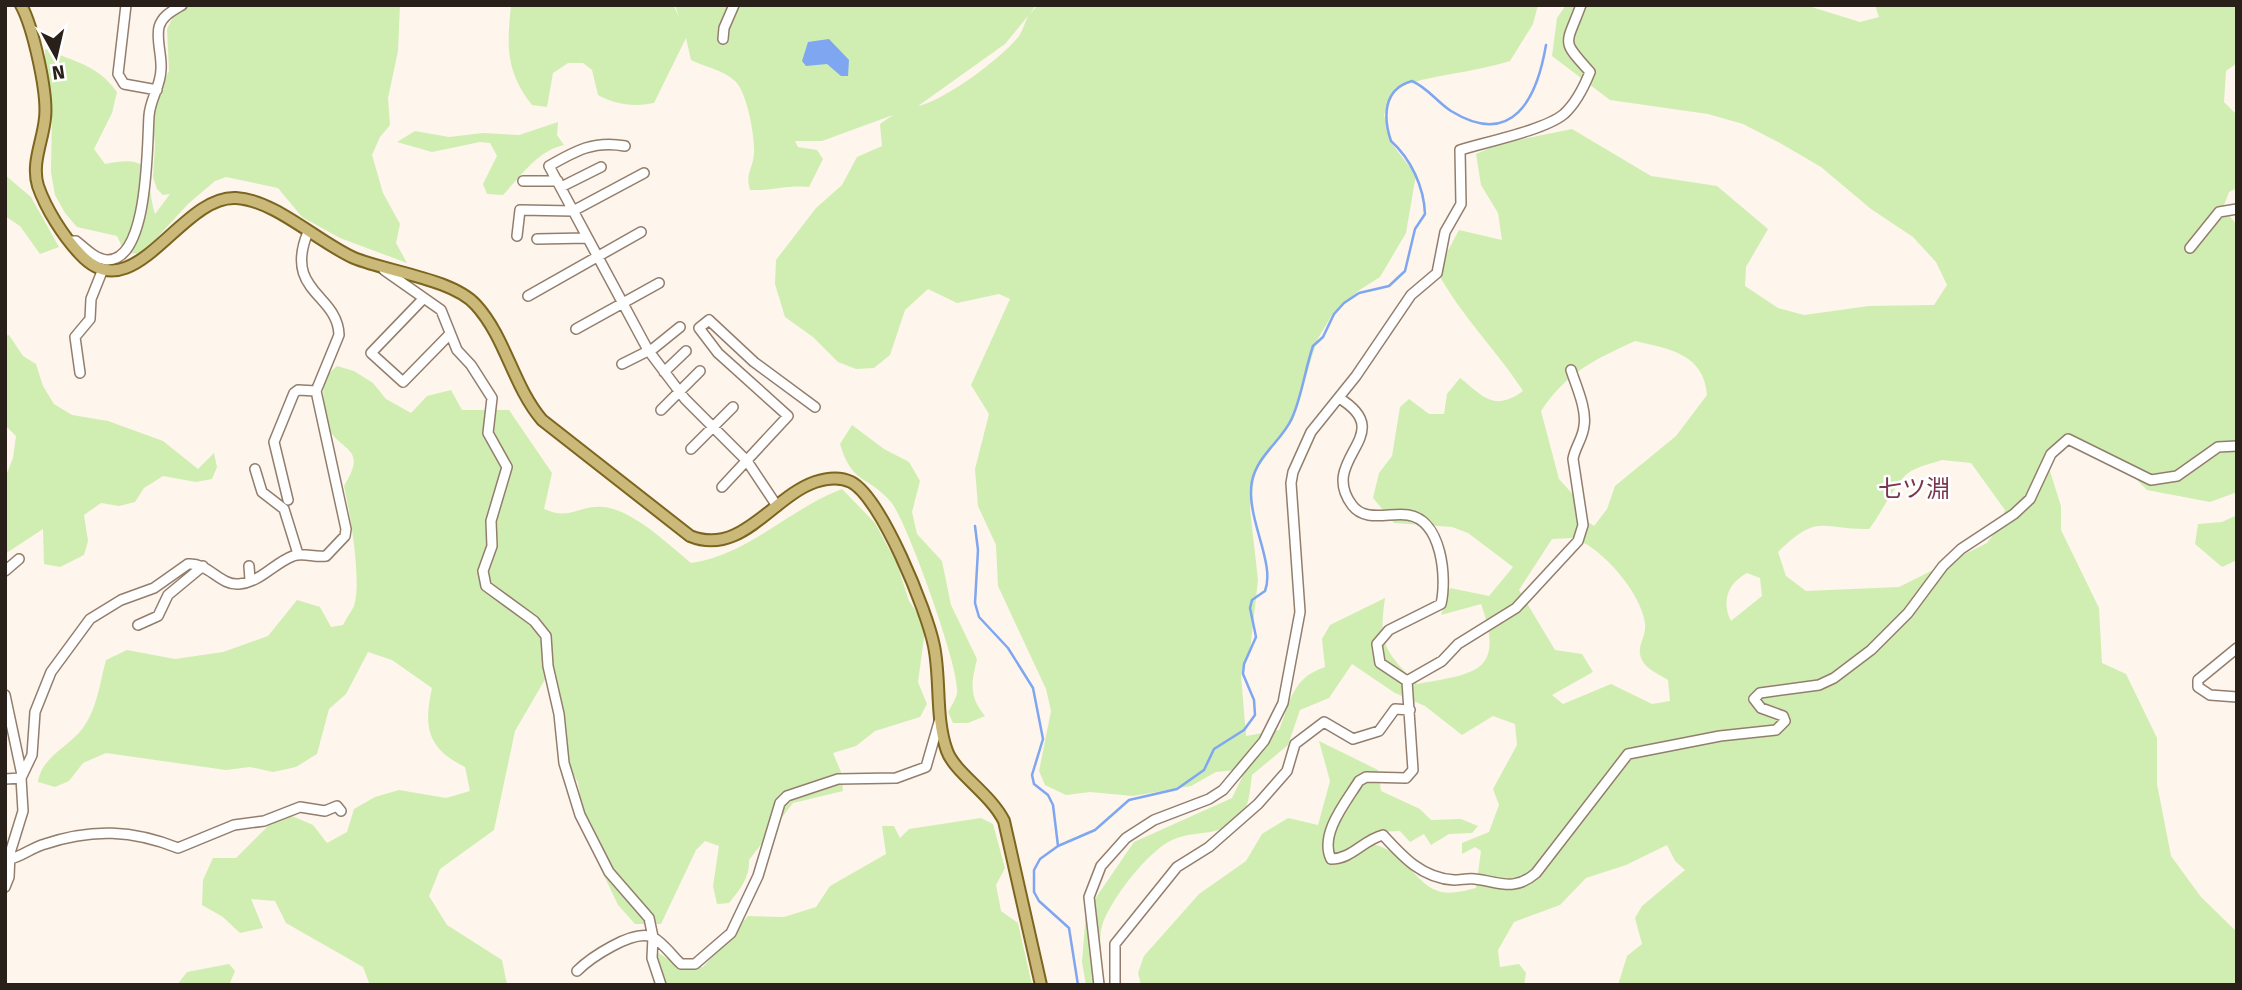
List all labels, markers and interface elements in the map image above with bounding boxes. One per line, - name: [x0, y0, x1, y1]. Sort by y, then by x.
- north arrow: [21, 21, 91, 91]
- text: N: [50, 60, 66, 85]
- district label: 七ツ淵: [1878, 475, 1950, 503]

